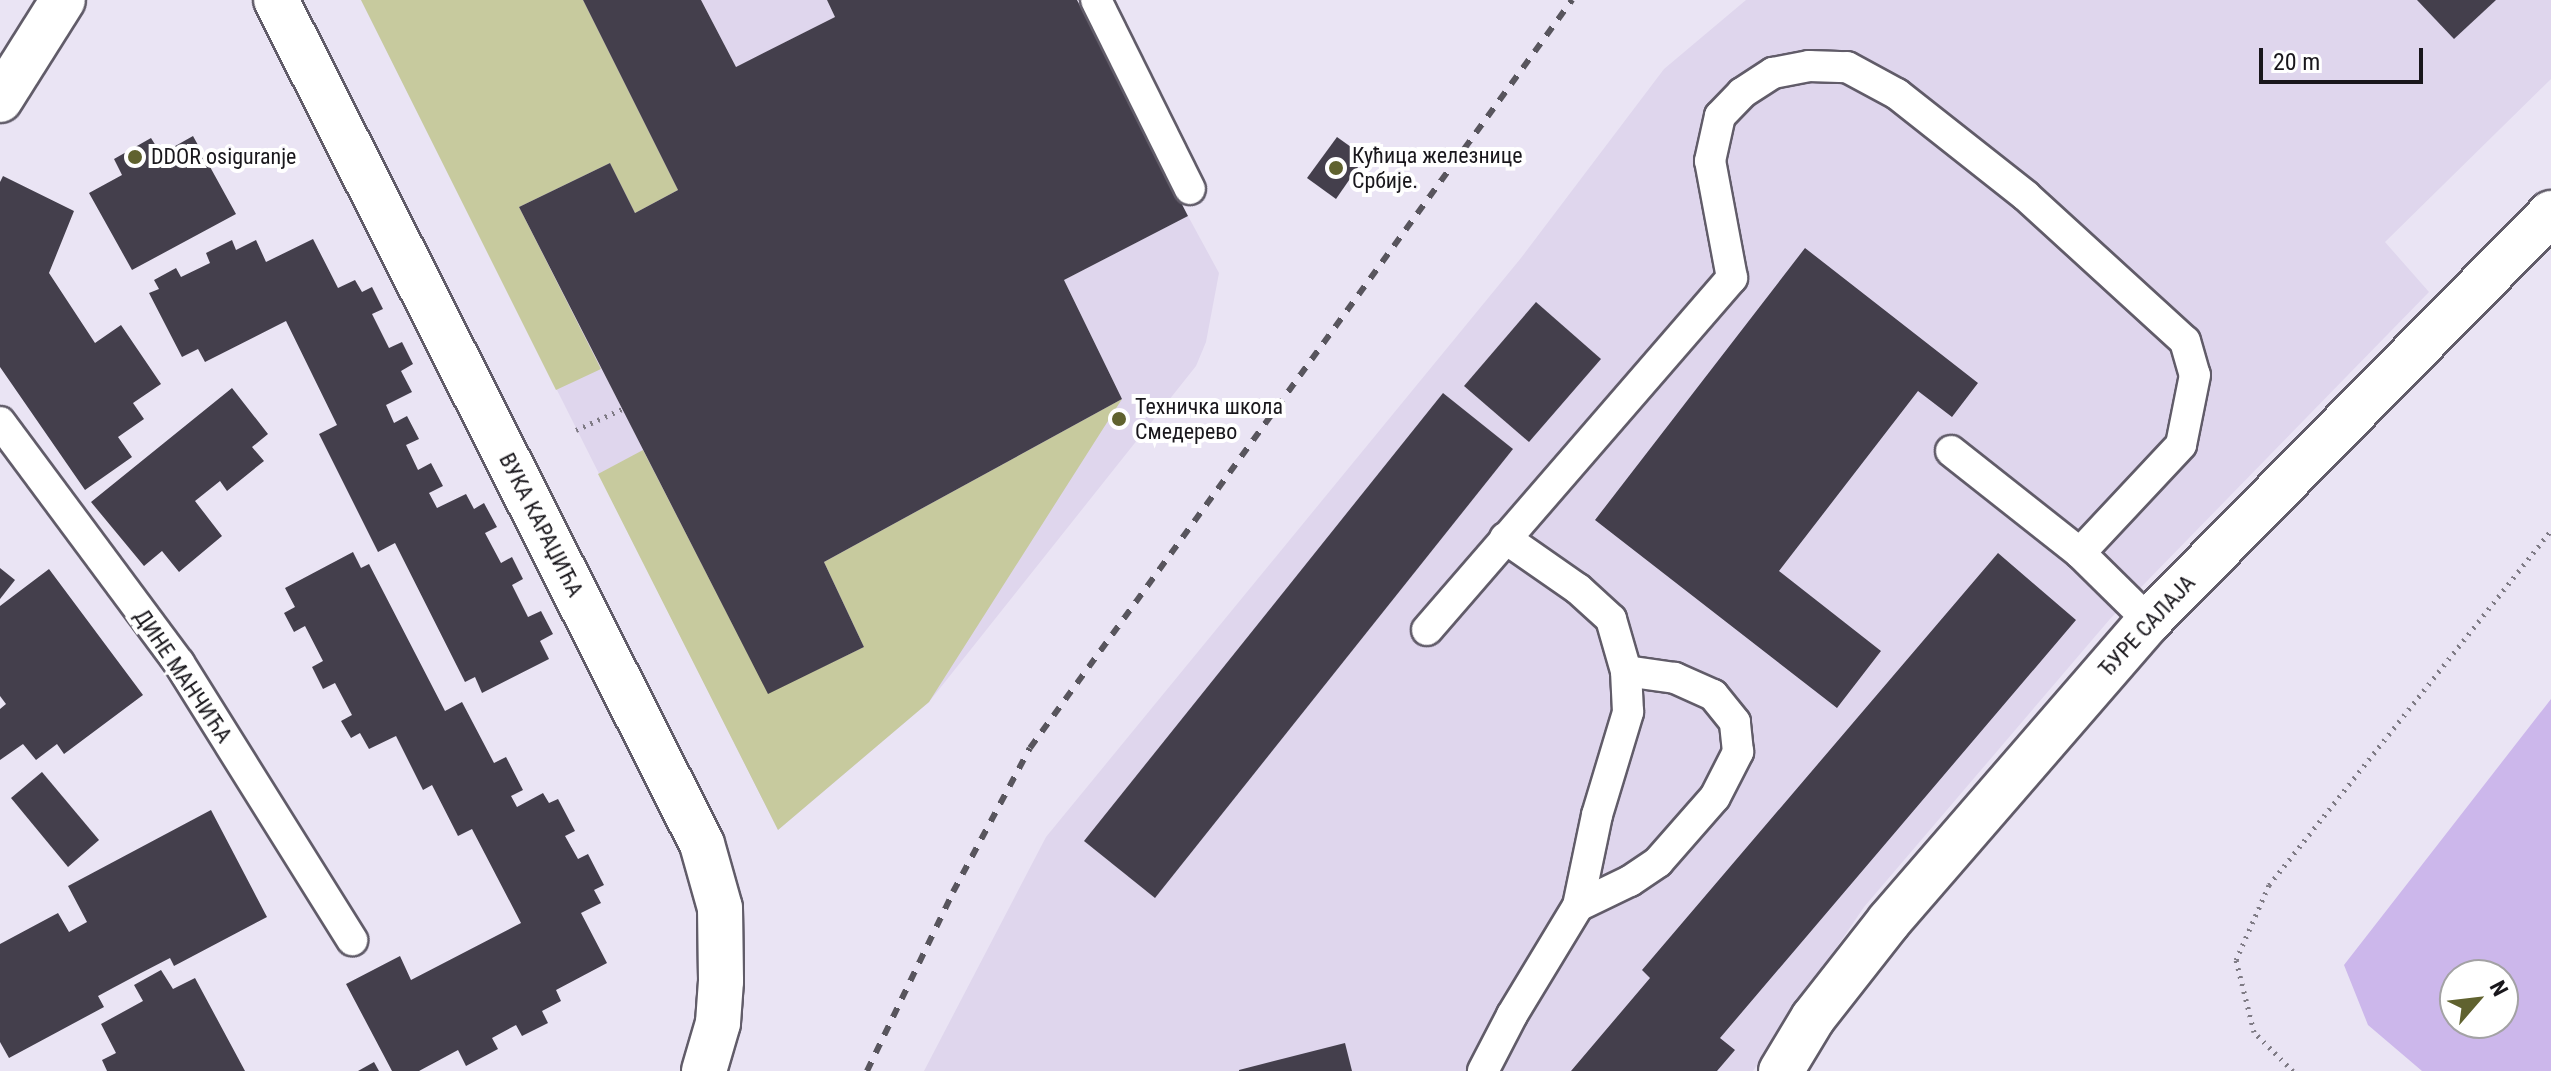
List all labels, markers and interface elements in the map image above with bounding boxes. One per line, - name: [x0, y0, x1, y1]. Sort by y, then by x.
- scale bar: [2263, 32, 2427, 82]
- text: 20 m: [2273, 48, 2320, 76]
- place label: Кућица железнице Србије.: [1352, 142, 1523, 194]
- place label: DDOR osiguranje: [151, 144, 296, 170]
- marker: DDOR osiguranje: [126, 148, 144, 166]
- marker: Кућица железнице Србије.: [1327, 159, 1345, 177]
- place label: Техничка школа Смедерево: [1135, 393, 1283, 444]
- marker: Техничка школа Смедерево: [1110, 410, 1128, 428]
- street label: ВУКА КАРАЏИЋА: [493, 449, 589, 601]
- street label: ЂУРЕ САЛАЈА: [2093, 570, 2201, 682]
- street label: ДИНЕ МАНЧИЋА: [129, 604, 237, 748]
- north arrow: [2439, 959, 2519, 1039]
- text: N: [2485, 977, 2513, 1000]

